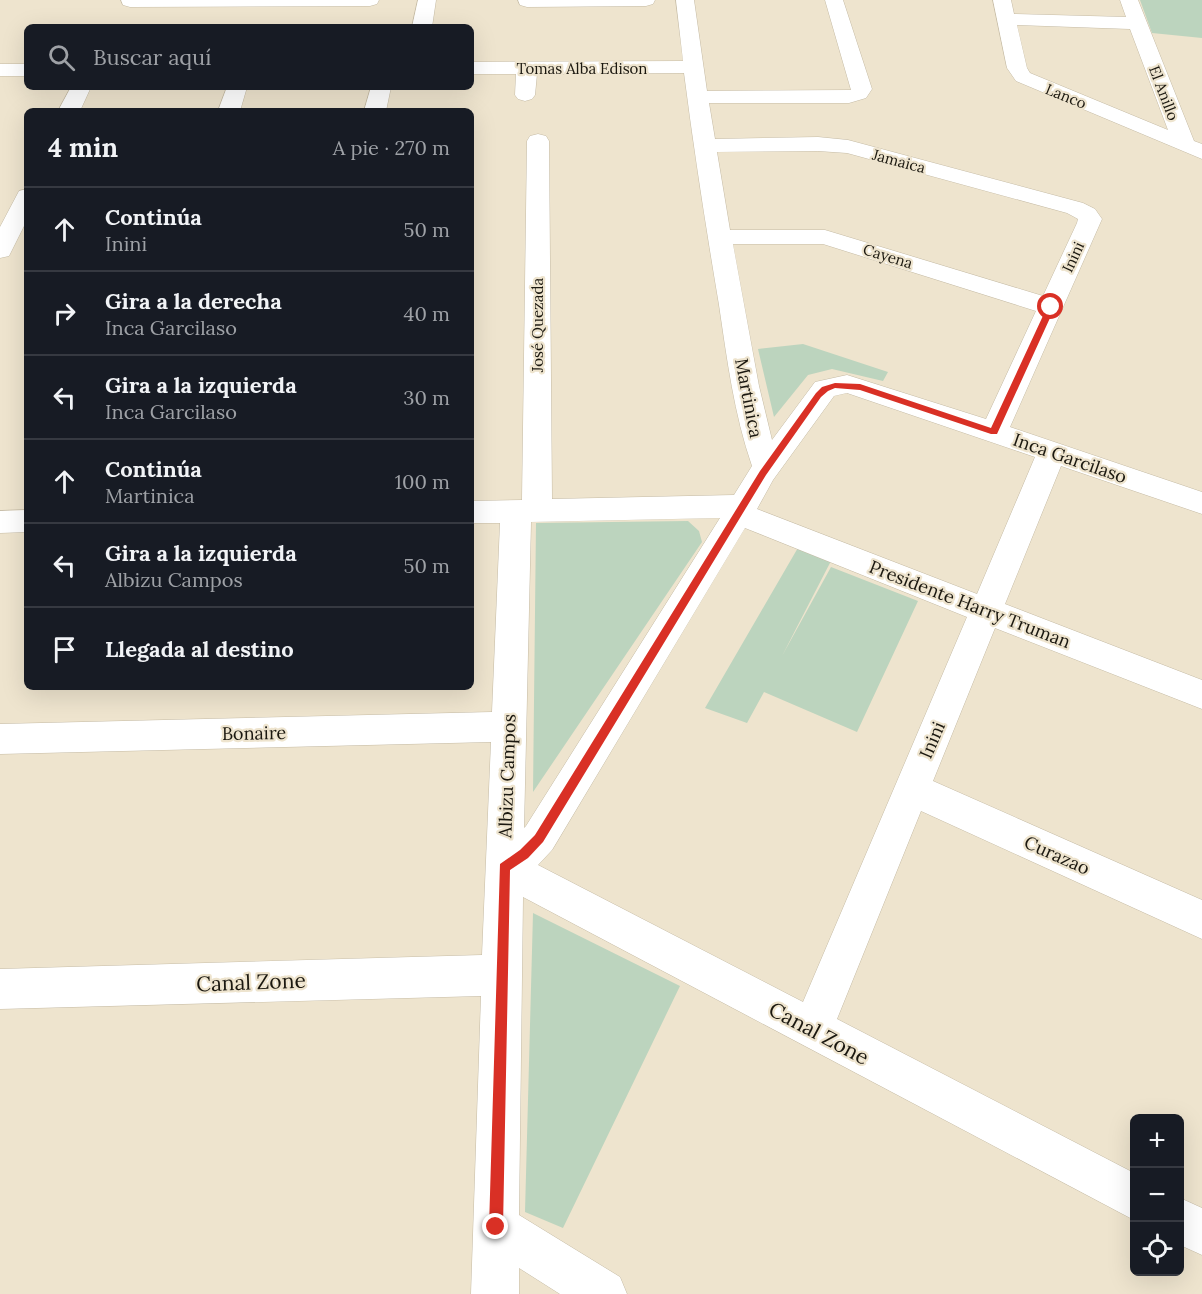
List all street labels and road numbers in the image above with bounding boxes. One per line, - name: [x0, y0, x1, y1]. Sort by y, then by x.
- street label: Tomas Alba Edison: [517, 59, 647, 78]
- street label: El Anillo: [1145, 63, 1183, 123]
- street label: Lanco: [1043, 79, 1089, 113]
- street label: Jamaica: [869, 145, 928, 177]
- street label: Cayena: [861, 239, 915, 273]
- street label: Inini: [1058, 239, 1088, 275]
- street label: José Quezada: [528, 278, 547, 373]
- street label: Martinica: [730, 356, 768, 440]
- street label: Inca Garcilaso: [1010, 428, 1130, 488]
- street label: Presidente Harry Truman: [866, 555, 1074, 653]
- street label: Albizu Campos: [493, 714, 521, 839]
- street label: Inini: [914, 718, 950, 762]
- street label: Bonaire: [222, 721, 287, 745]
- street label: Curazao: [1021, 830, 1093, 880]
- street label: Canal Zone: [196, 967, 306, 997]
- street label: Canal Zone: [764, 995, 874, 1071]

